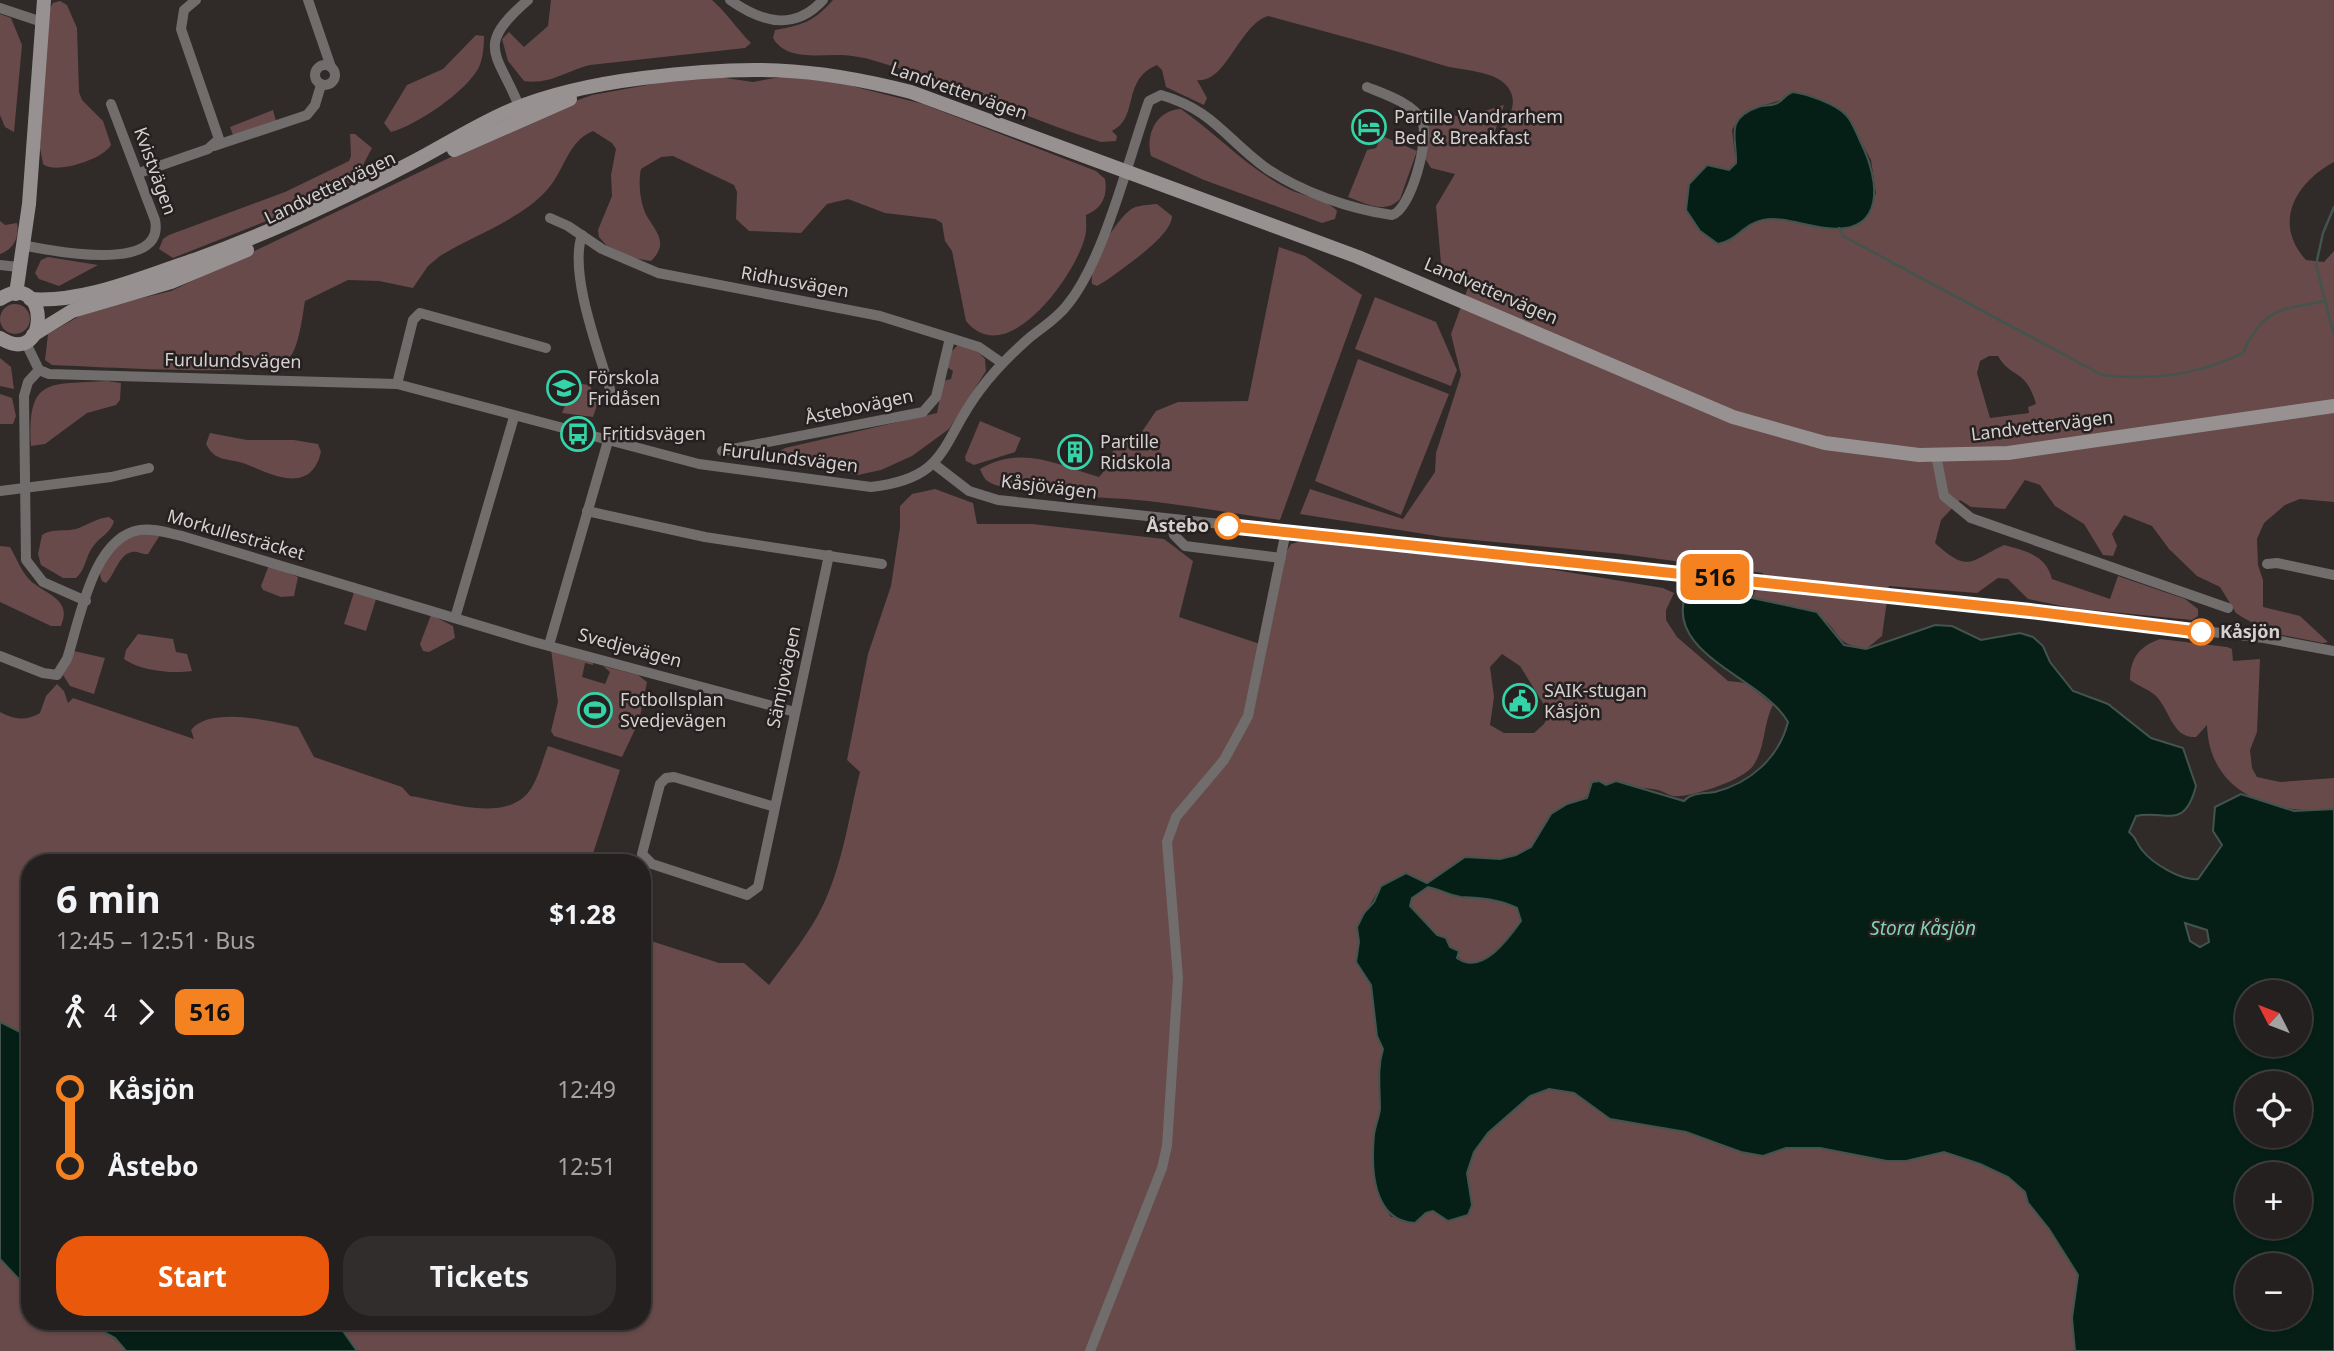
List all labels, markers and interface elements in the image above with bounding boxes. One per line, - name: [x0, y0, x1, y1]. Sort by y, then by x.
- street label: Landvettervägen: [888, 55, 1031, 125]
- place label: Partille Vandrarhem Bed & Breakfast: [1394, 104, 1563, 149]
- hotel icon: Partille Vandrarhem Bed & Breakfast: [1350, 108, 1388, 146]
- street label: Kvistvägen: [129, 123, 183, 218]
- street label: Landvettervägen: [260, 145, 399, 229]
- street label: Landvettervägen: [1421, 251, 1562, 329]
- street label: Ridhusvägen: [739, 260, 851, 302]
- street label: Furulundsvägen: [164, 347, 302, 373]
- place label: Förskola Fridåsen: [588, 365, 661, 410]
- school or university icon: Förskola Fridåsen: [545, 369, 583, 407]
- street label: Åstebovägen: [803, 383, 915, 429]
- street label: Landvettervägen: [1969, 404, 2114, 446]
- bus stop icon: Fritidsvägen: [559, 415, 597, 453]
- place label: Fritidsvägen: [602, 421, 706, 445]
- place label: Partille Ridskola: [1100, 429, 1171, 474]
- building icon: Partille Ridskola: [1056, 433, 1094, 471]
- street label: Furulundsvägen: [721, 437, 860, 477]
- street label: Kåsjövägen: [1000, 468, 1099, 504]
- street label: Morkullesträcket: [165, 503, 308, 565]
- place label: Åstebo: [1146, 513, 1209, 537]
- marker: Åstebo: [1215, 513, 1241, 539]
- line badge: 516: [1675, 554, 1755, 600]
- text: 516: [1694, 560, 1736, 593]
- marker: Kåsjön: [2188, 619, 2214, 645]
- place label: Kåsjön: [2220, 619, 2280, 643]
- street label: Svedjevägen: [576, 622, 685, 672]
- street label: Sämjovägen: [761, 624, 806, 730]
- place label: SAIK-stugan Kåsjön: [1544, 678, 1647, 723]
- public building icon: SAIK-stugan Kåsjön: [1501, 682, 1539, 720]
- place label: Fotbollsplan Svedjevägen: [620, 687, 726, 732]
- sports icon: Fotbollsplan Svedjevägen: [576, 691, 614, 729]
- text: 6 min: [56, 872, 161, 924]
- text: $1.28: [549, 896, 616, 932]
- water label: Stora Kåsjön: [1870, 915, 1976, 941]
- text: 12:45 – 12:51 · Bus: [56, 924, 255, 956]
- north arrow: [2235, 980, 2312, 1057]
- map controls: [2235, 980, 2312, 1330]
- icon: walk: [56, 993, 94, 1031]
- icon: forward: [127, 993, 165, 1031]
- text: 516: [189, 995, 230, 1028]
- text: 4: [104, 996, 117, 1028]
- text: Kåsjön: [108, 1071, 195, 1107]
- button: locate: [2235, 1071, 2312, 1148]
- text: 12:49: [557, 1073, 616, 1105]
- text: Åstebo: [108, 1148, 199, 1184]
- text: 12:51: [557, 1150, 616, 1182]
- button: +: [2235, 1162, 2312, 1239]
- button: Start: [56, 1236, 329, 1316]
- button: Tickets: [343, 1236, 616, 1316]
- button: −: [2235, 1253, 2312, 1330]

